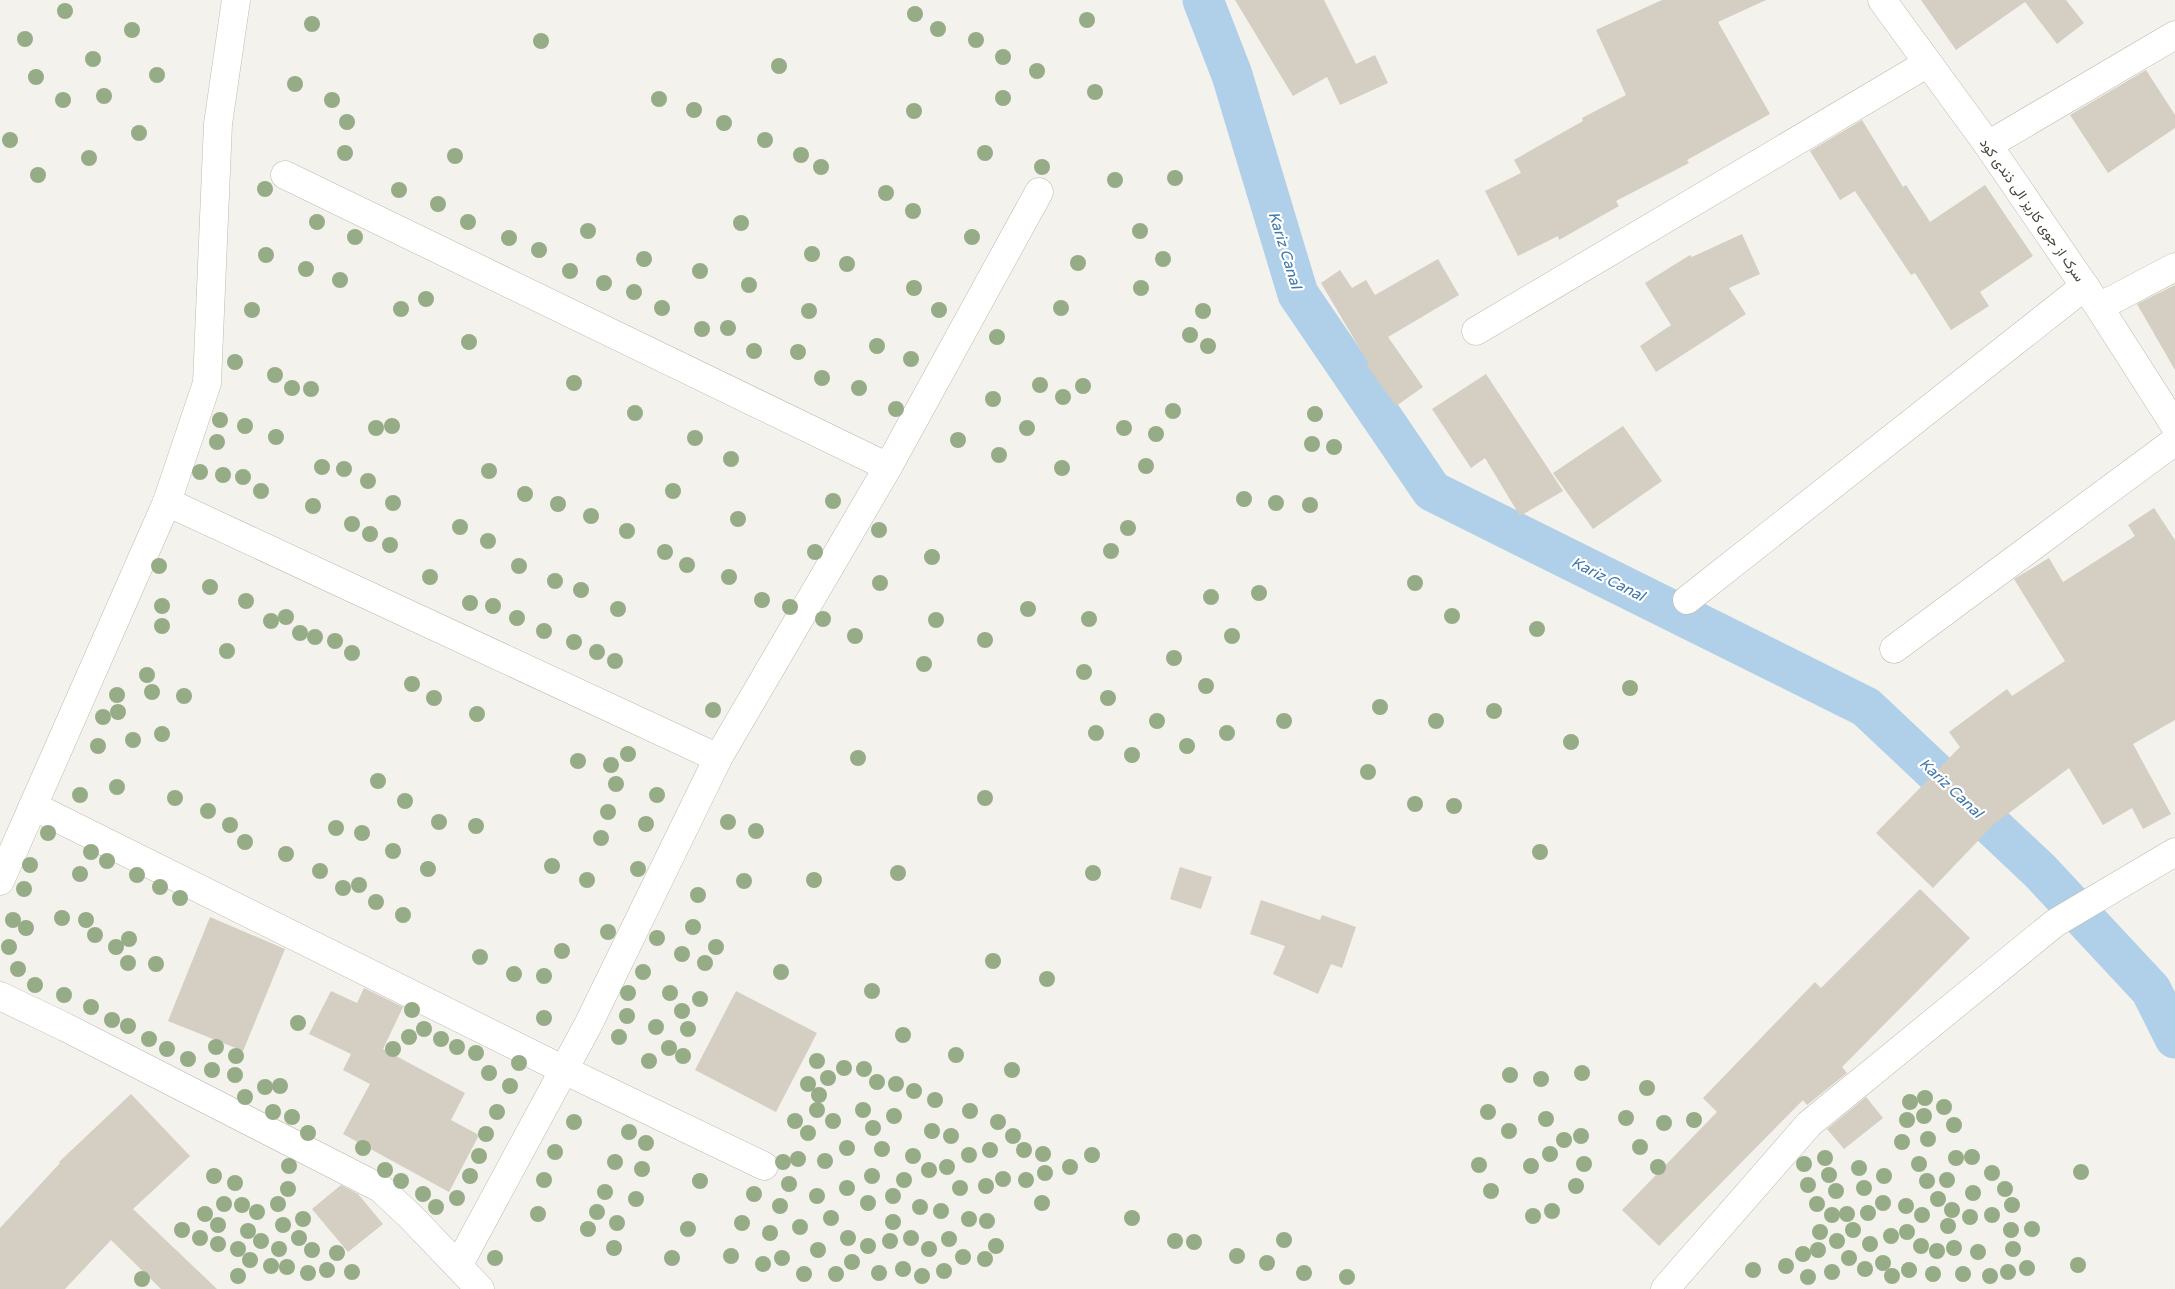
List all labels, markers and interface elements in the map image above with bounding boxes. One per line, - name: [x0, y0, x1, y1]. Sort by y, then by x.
- street label: سرک از جوی کاریز الی ذندی کود: [1976, 135, 2088, 285]
- water label: Kariz Canal: [1265, 209, 1306, 293]
- water label: Kariz Canal: [1568, 553, 1650, 606]
- water label: Kariz Canal: [1916, 754, 1988, 823]

